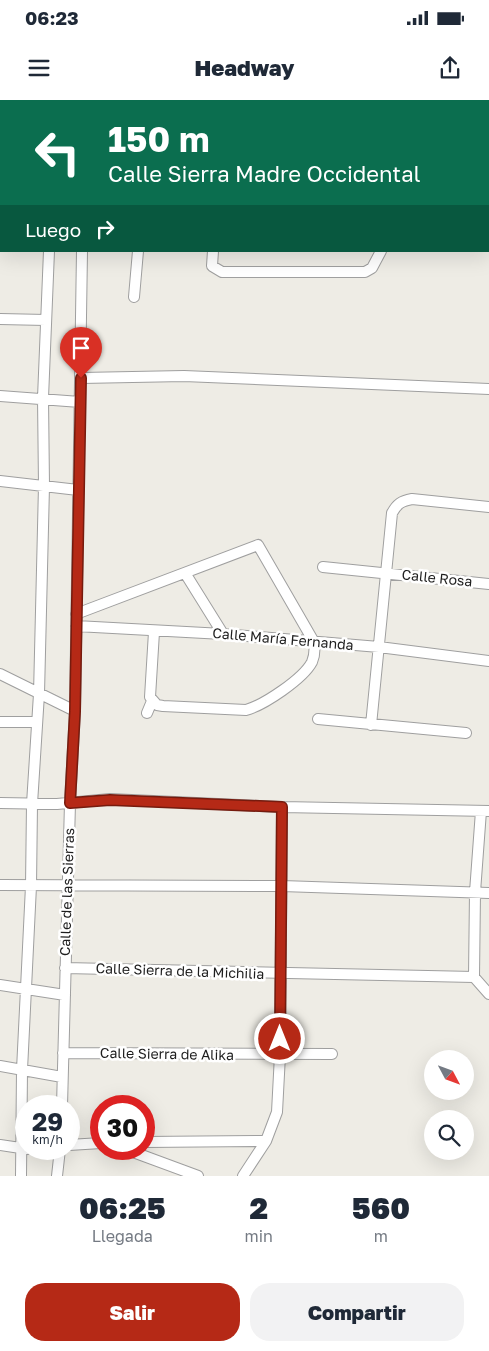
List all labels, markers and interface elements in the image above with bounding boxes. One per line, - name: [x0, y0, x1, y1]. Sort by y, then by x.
- text: 06:23: [25, 6, 79, 29]
- icon: menu: [25, 54, 53, 82]
- text: Headway: [195, 54, 294, 81]
- icon: share: [436, 54, 464, 82]
- text: 150 m: [108, 118, 210, 160]
- icon: left: [25, 120, 90, 185]
- text: Calle Sierra Madre Occidental: [108, 160, 421, 187]
- icon: right: [91, 215, 119, 243]
- text: Luego: [25, 218, 81, 241]
- pin: [60, 327, 102, 378]
- icon: arrive: [67, 334, 95, 362]
- street label: Calle Rosa: [401, 565, 473, 590]
- street label: Calle María Fernanda: [212, 624, 354, 653]
- street label: Calle de las Sierras: [56, 828, 77, 956]
- street label: Calle Sierra de la Michilia: [95, 959, 265, 982]
- position arrow: [253, 1012, 305, 1064]
- street label: Calle Sierra de Alika: [100, 1044, 234, 1063]
- north arrow: [424, 1050, 474, 1100]
- map controls: [424, 1050, 474, 1160]
- speed limit sign: 30: [90, 1095, 155, 1160]
- text: 29: [32, 1106, 63, 1137]
- button: search: [424, 1110, 474, 1160]
- text: km/h: [32, 1132, 63, 1147]
- text: 06:25: [79, 1190, 166, 1226]
- text: 2: [249, 1190, 268, 1226]
- text: 560: [352, 1190, 410, 1226]
- text: Llegada: [92, 1226, 153, 1246]
- text: min: [245, 1226, 273, 1246]
- text: m: [374, 1226, 388, 1246]
- button: Salir: [25, 1283, 240, 1341]
- button: Compartir: [250, 1283, 464, 1341]

